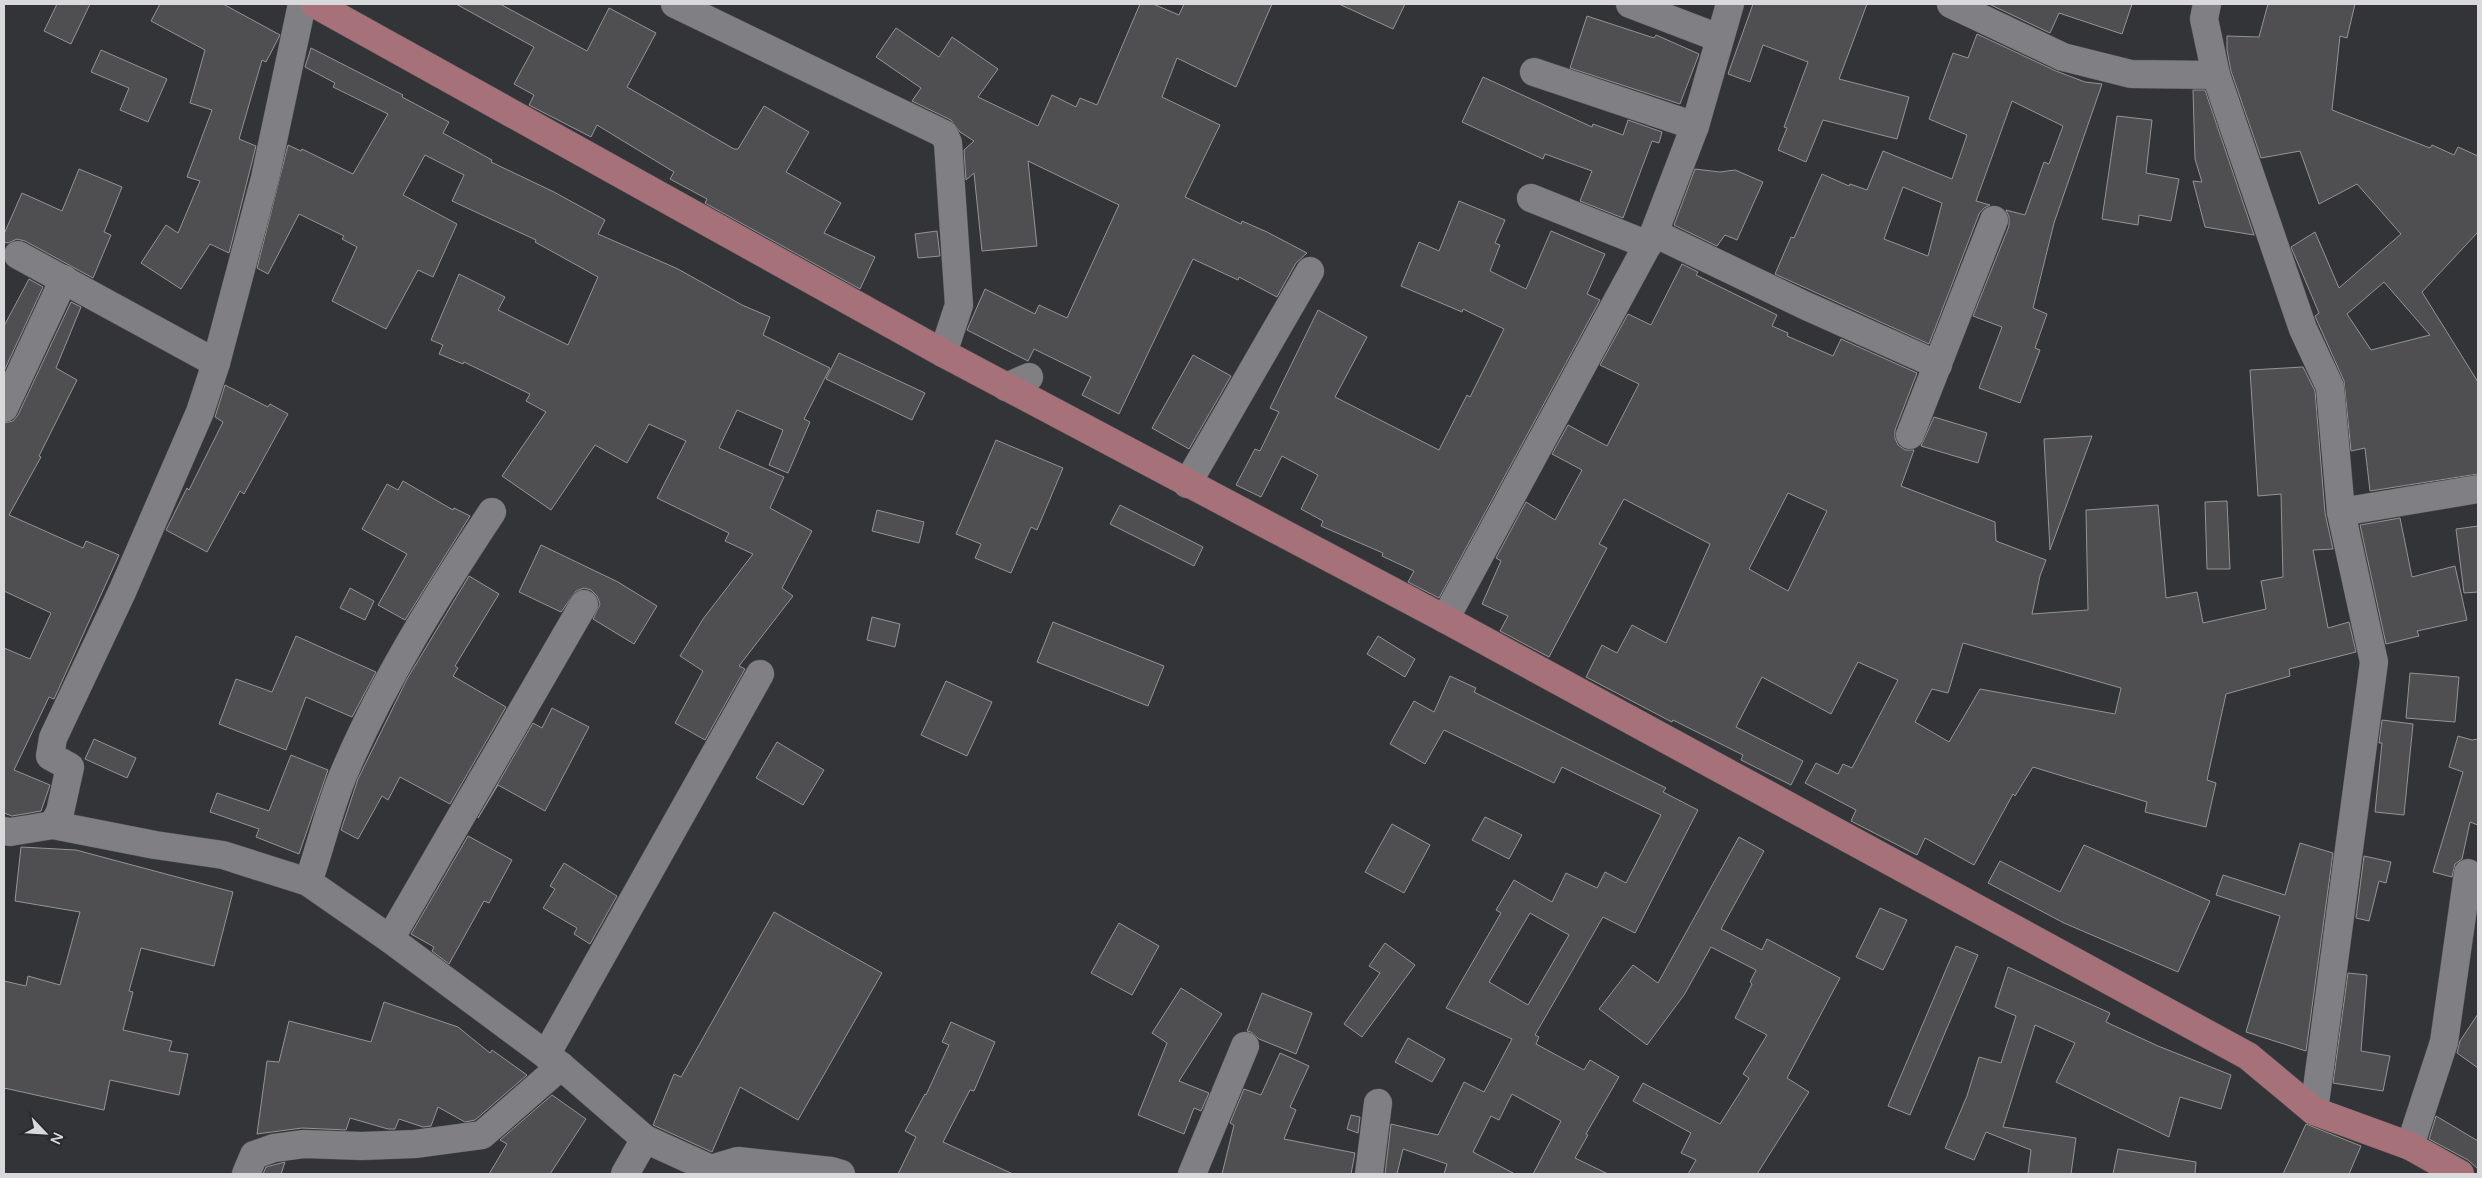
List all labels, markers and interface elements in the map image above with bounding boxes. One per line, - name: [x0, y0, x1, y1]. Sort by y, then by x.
- north arrow: [20, 1108, 70, 1158]
- text: N: [46, 1130, 66, 1147]

